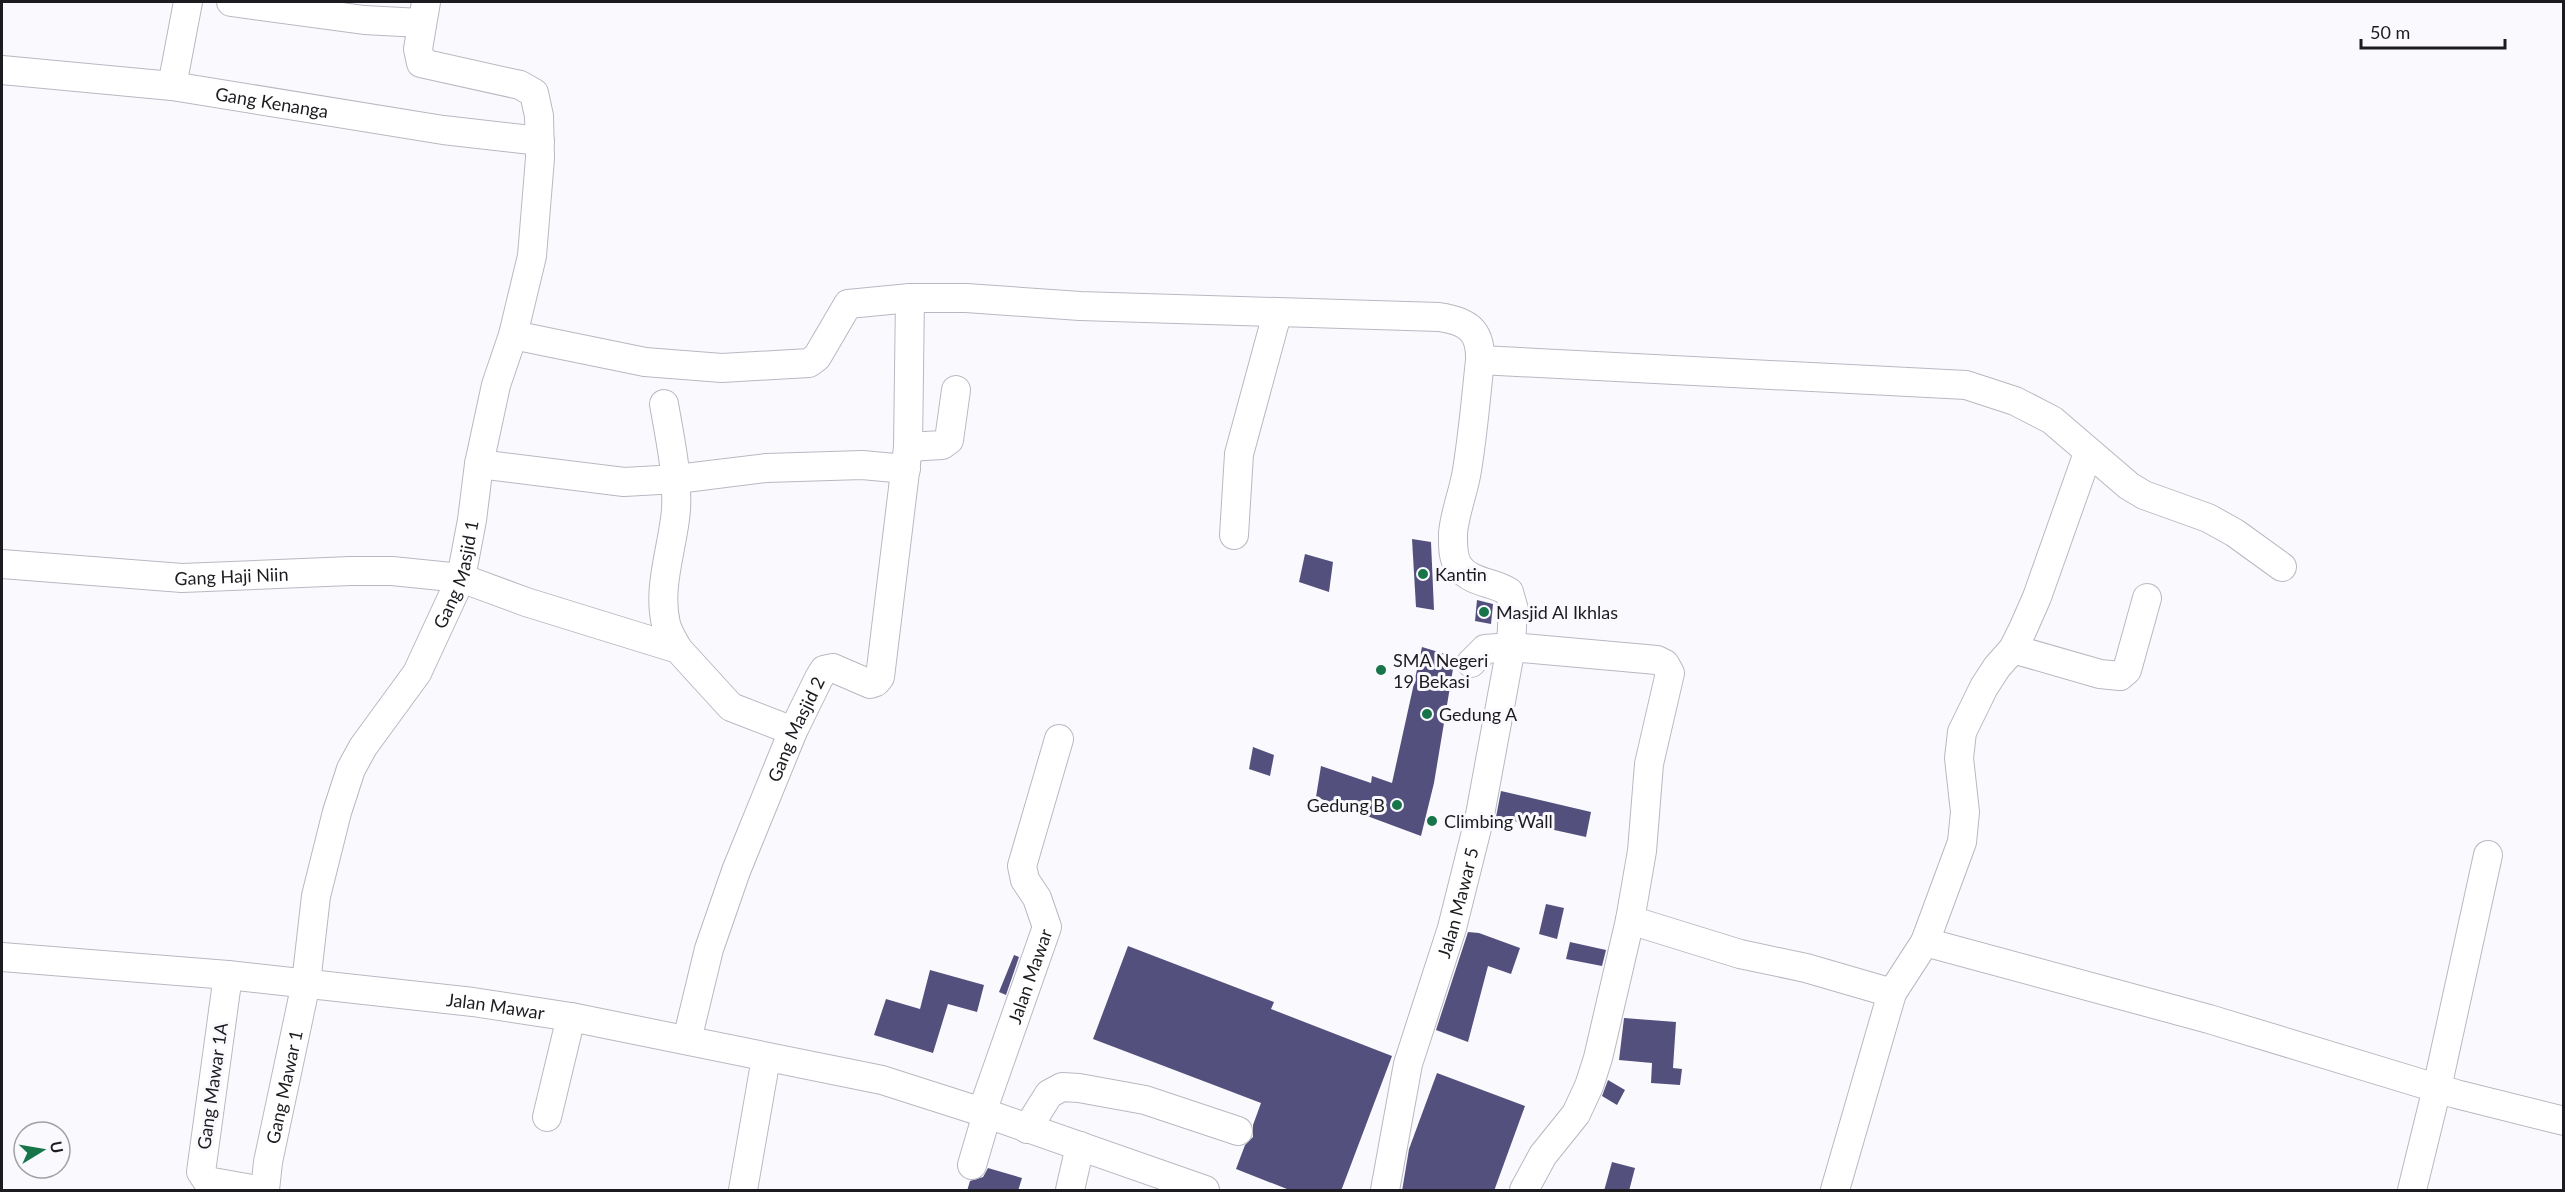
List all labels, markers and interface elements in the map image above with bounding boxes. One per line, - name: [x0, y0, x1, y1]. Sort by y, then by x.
- scale bar: [2361, 12, 2505, 50]
- text: 50 m: [2370, 21, 2410, 43]
- street label: Gang Kenanga: [214, 82, 330, 122]
- street label: Gang Masjid 1: [428, 518, 483, 632]
- street label: Gang Haji Niin: [174, 563, 289, 589]
- place label: Kantin: [1435, 563, 1487, 585]
- marker: Kantin: [1416, 567, 1430, 581]
- place label: Masjid Al Ikhlas: [1496, 601, 1618, 623]
- marker: Masjid Al Ikhlas: [1477, 605, 1491, 619]
- place label: SMA Negeri 19 Bekasi: [1393, 649, 1488, 692]
- marker: SMA Negeri 19 Bekasi: [1374, 663, 1388, 677]
- street label: Gang Masjid 2: [762, 673, 829, 785]
- place label: Gedung A: [1439, 703, 1518, 725]
- marker: Gedung A: [1420, 707, 1434, 721]
- place label: Gedung B: [1307, 794, 1385, 816]
- marker: Gedung B: [1390, 798, 1404, 812]
- place label: Climbing Wall: [1444, 810, 1553, 832]
- marker: Climbing Wall: [1425, 814, 1439, 828]
- street label: Jalan Mawar 5: [1432, 845, 1483, 961]
- street label: Jalan Mawar: [1003, 925, 1057, 1026]
- street label: Jalan Mawar: [445, 988, 547, 1024]
- street label: Gang Mawar 1A: [192, 1020, 232, 1151]
- street label: Gang Mawar 1: [261, 1028, 307, 1146]
- north arrow: [12, 1120, 72, 1180]
- text: U: [47, 1139, 68, 1155]

